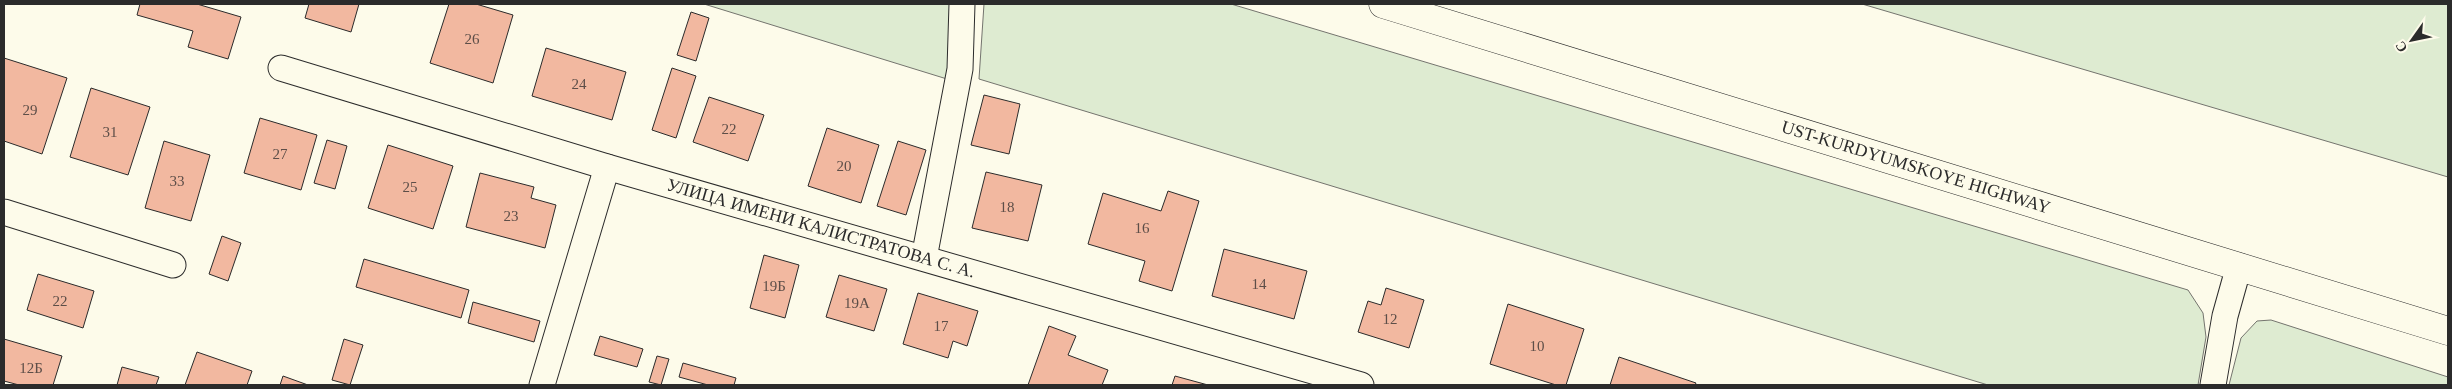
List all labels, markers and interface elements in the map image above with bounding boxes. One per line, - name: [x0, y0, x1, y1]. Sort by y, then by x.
- north arrow: [2387, 15, 2437, 65]
- house number: 26: [465, 31, 480, 47]
- text: С: [2392, 38, 2411, 55]
- house number: 24: [572, 76, 587, 92]
- house number: 29: [23, 102, 38, 118]
- street label: UST-KURDYUMSKOYE HIGHWAY: [1779, 116, 2053, 218]
- house number: 22: [722, 121, 737, 137]
- house number: 31: [103, 124, 118, 140]
- house number: 27: [273, 146, 288, 162]
- house number: 20: [837, 158, 852, 174]
- house number: 33: [170, 173, 185, 189]
- street label: УЛИЦА ИМЕНИ КАЛИСТРАТОВА С. А.: [664, 174, 978, 282]
- house number: 25: [403, 179, 418, 195]
- house number: 18: [1000, 199, 1015, 215]
- house number: 23: [504, 208, 519, 224]
- house number: 16: [1135, 220, 1150, 236]
- house number: 14: [1252, 276, 1267, 292]
- house number: 19Б: [762, 278, 786, 294]
- house number: 22: [53, 293, 68, 309]
- house number: 19А: [844, 295, 870, 311]
- house number: 12: [1383, 311, 1398, 327]
- house number: 17: [934, 318, 949, 334]
- house number: 10: [1530, 338, 1545, 354]
- house number: 12Б: [19, 360, 43, 376]

